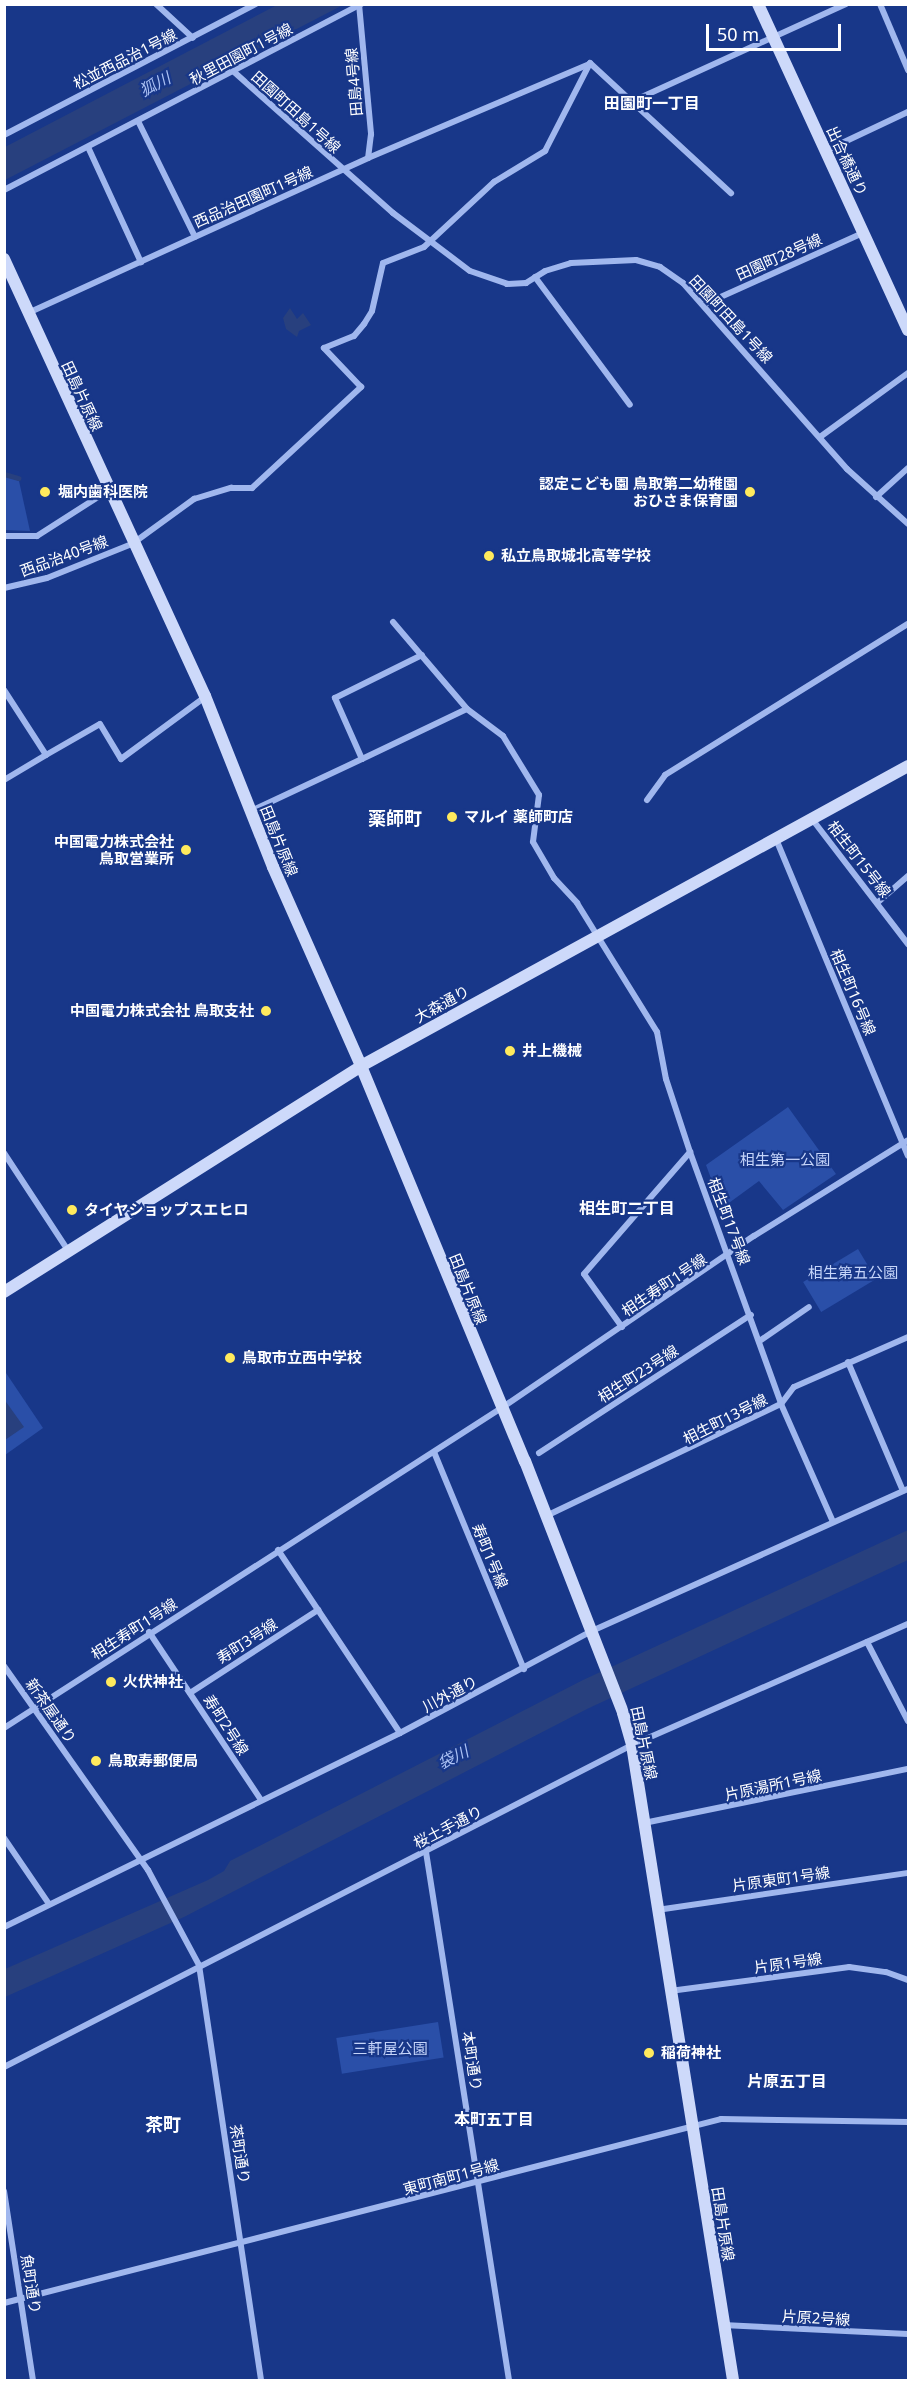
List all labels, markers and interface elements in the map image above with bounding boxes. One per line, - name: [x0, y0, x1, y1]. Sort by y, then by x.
- scale bar: [709, 12, 844, 50]
- street label: 秋里田園町1号線: [187, 19, 295, 89]
- text: 50 m: [717, 22, 759, 46]
- street label: 松並西品治1号線: [70, 25, 180, 93]
- street label: 田島4号線: [342, 47, 366, 117]
- street label: 田園町田島1号線: [248, 67, 344, 157]
- water label: 狐川: [136, 68, 174, 100]
- district label: 田園町一丁目: [604, 93, 700, 113]
- street label: 出合橋通り: [823, 123, 871, 199]
- street label: 西品治田園町1号線: [191, 163, 315, 231]
- street label: 田園町28号線: [733, 230, 825, 284]
- street label: 田園町田島1号線: [686, 271, 776, 367]
- street label: 田島片原線: [58, 358, 106, 434]
- place label: 認定こども園 鳥取第二幼稚園 おひさま保育園: [539, 474, 738, 509]
- marker: 堀内歯科医院: [36, 483, 54, 501]
- place label: 堀内歯科医院: [58, 483, 148, 501]
- marker: 認定こども園 鳥取第二幼稚園 おひさま保育園: [743, 485, 757, 499]
- street label: 西品治40号線: [18, 532, 110, 580]
- place label: 私立鳥取城北高等学校: [501, 547, 651, 565]
- marker: 私立鳥取城北高等学校: [482, 549, 496, 563]
- street label: 田島片原線: [257, 803, 301, 879]
- district label: 薬師町: [368, 807, 422, 829]
- place label: マルイ 薬師町店: [464, 808, 573, 826]
- marker: マルイ 薬師町店: [445, 810, 459, 824]
- street label: 相生町15号線: [824, 817, 894, 901]
- place label: 中国電力株式会社 鳥取営業所: [54, 832, 174, 867]
- marker: 中国電力株式会社 鳥取営業所: [179, 843, 193, 857]
- street label: 相生町16号線: [827, 946, 879, 1038]
- street label: 大森通り: [411, 982, 473, 1026]
- place label: 中国電力株式会社 鳥取支社: [70, 1002, 254, 1020]
- marker: 中国電力株式会社 鳥取支社: [259, 1004, 273, 1018]
- place label: 井上機械: [522, 1042, 582, 1060]
- marker: 井上機械: [503, 1044, 517, 1058]
- park label: 相生第一公園: [740, 1151, 830, 1169]
- street label: 相生町17号線: [704, 1175, 754, 1267]
- district label: 相生町二丁目: [579, 1198, 675, 1218]
- place label: タイヤショップスエヒロ: [84, 1201, 249, 1219]
- marker: タイヤショップスエヒロ: [65, 1203, 79, 1217]
- street label: 相生寿町1号線: [618, 1250, 710, 1320]
- street label: 田島片原線: [446, 1251, 490, 1327]
- park label: 相生第五公園: [808, 1264, 898, 1282]
- street label: 相生町23号線: [594, 1341, 682, 1407]
- place label: 鳥取市立西中学校: [242, 1349, 362, 1367]
- marker: 鳥取市立西中学校: [223, 1351, 237, 1365]
- street label: 相生町13号線: [680, 1390, 770, 1448]
- street label: 寿町1号線: [468, 1521, 512, 1591]
- street label: 相生寿町1号線: [88, 1595, 180, 1663]
- street label: 寿町3号線: [213, 1615, 281, 1667]
- street label: 川外通り: [419, 1672, 481, 1716]
- place label: 火伏神社: [123, 1673, 183, 1691]
- street label: 新茶屋通り: [22, 1675, 80, 1747]
- marker: 火伏神社: [104, 1675, 118, 1689]
- street label: 寿町2号線: [200, 1691, 252, 1759]
- street label: 田島片原線: [627, 1704, 661, 1782]
- water label: 袋川: [434, 1741, 472, 1773]
- place label: 鳥取寿郵便局: [108, 1752, 198, 1770]
- marker: 鳥取寿郵便局: [89, 1754, 103, 1768]
- street label: 片原湯所1号線: [723, 1766, 823, 1804]
- street label: 桜土手通り: [411, 1802, 485, 1852]
- street label: 片原東町1号線: [731, 1863, 831, 1895]
- street label: 片原1号線: [753, 1949, 823, 1977]
- street label: 本町通り: [458, 2030, 486, 2092]
- park label: 三軒屋公園: [353, 2040, 427, 2058]
- place label: 稲荷神社: [661, 2044, 721, 2062]
- marker: 稲荷神社: [642, 2046, 656, 2060]
- district label: 片原五丁目: [747, 2071, 827, 2091]
- district label: 本町五丁目: [454, 2109, 534, 2129]
- district label: 茶町: [145, 2113, 181, 2135]
- street label: 茶町通り: [226, 2123, 254, 2185]
- street label: 東町南町1号線: [401, 2156, 501, 2198]
- street label: 田島片原線: [708, 2186, 738, 2262]
- street label: 魚町通り: [17, 2253, 45, 2315]
- street label: 片原2号線: [781, 2307, 851, 2329]

